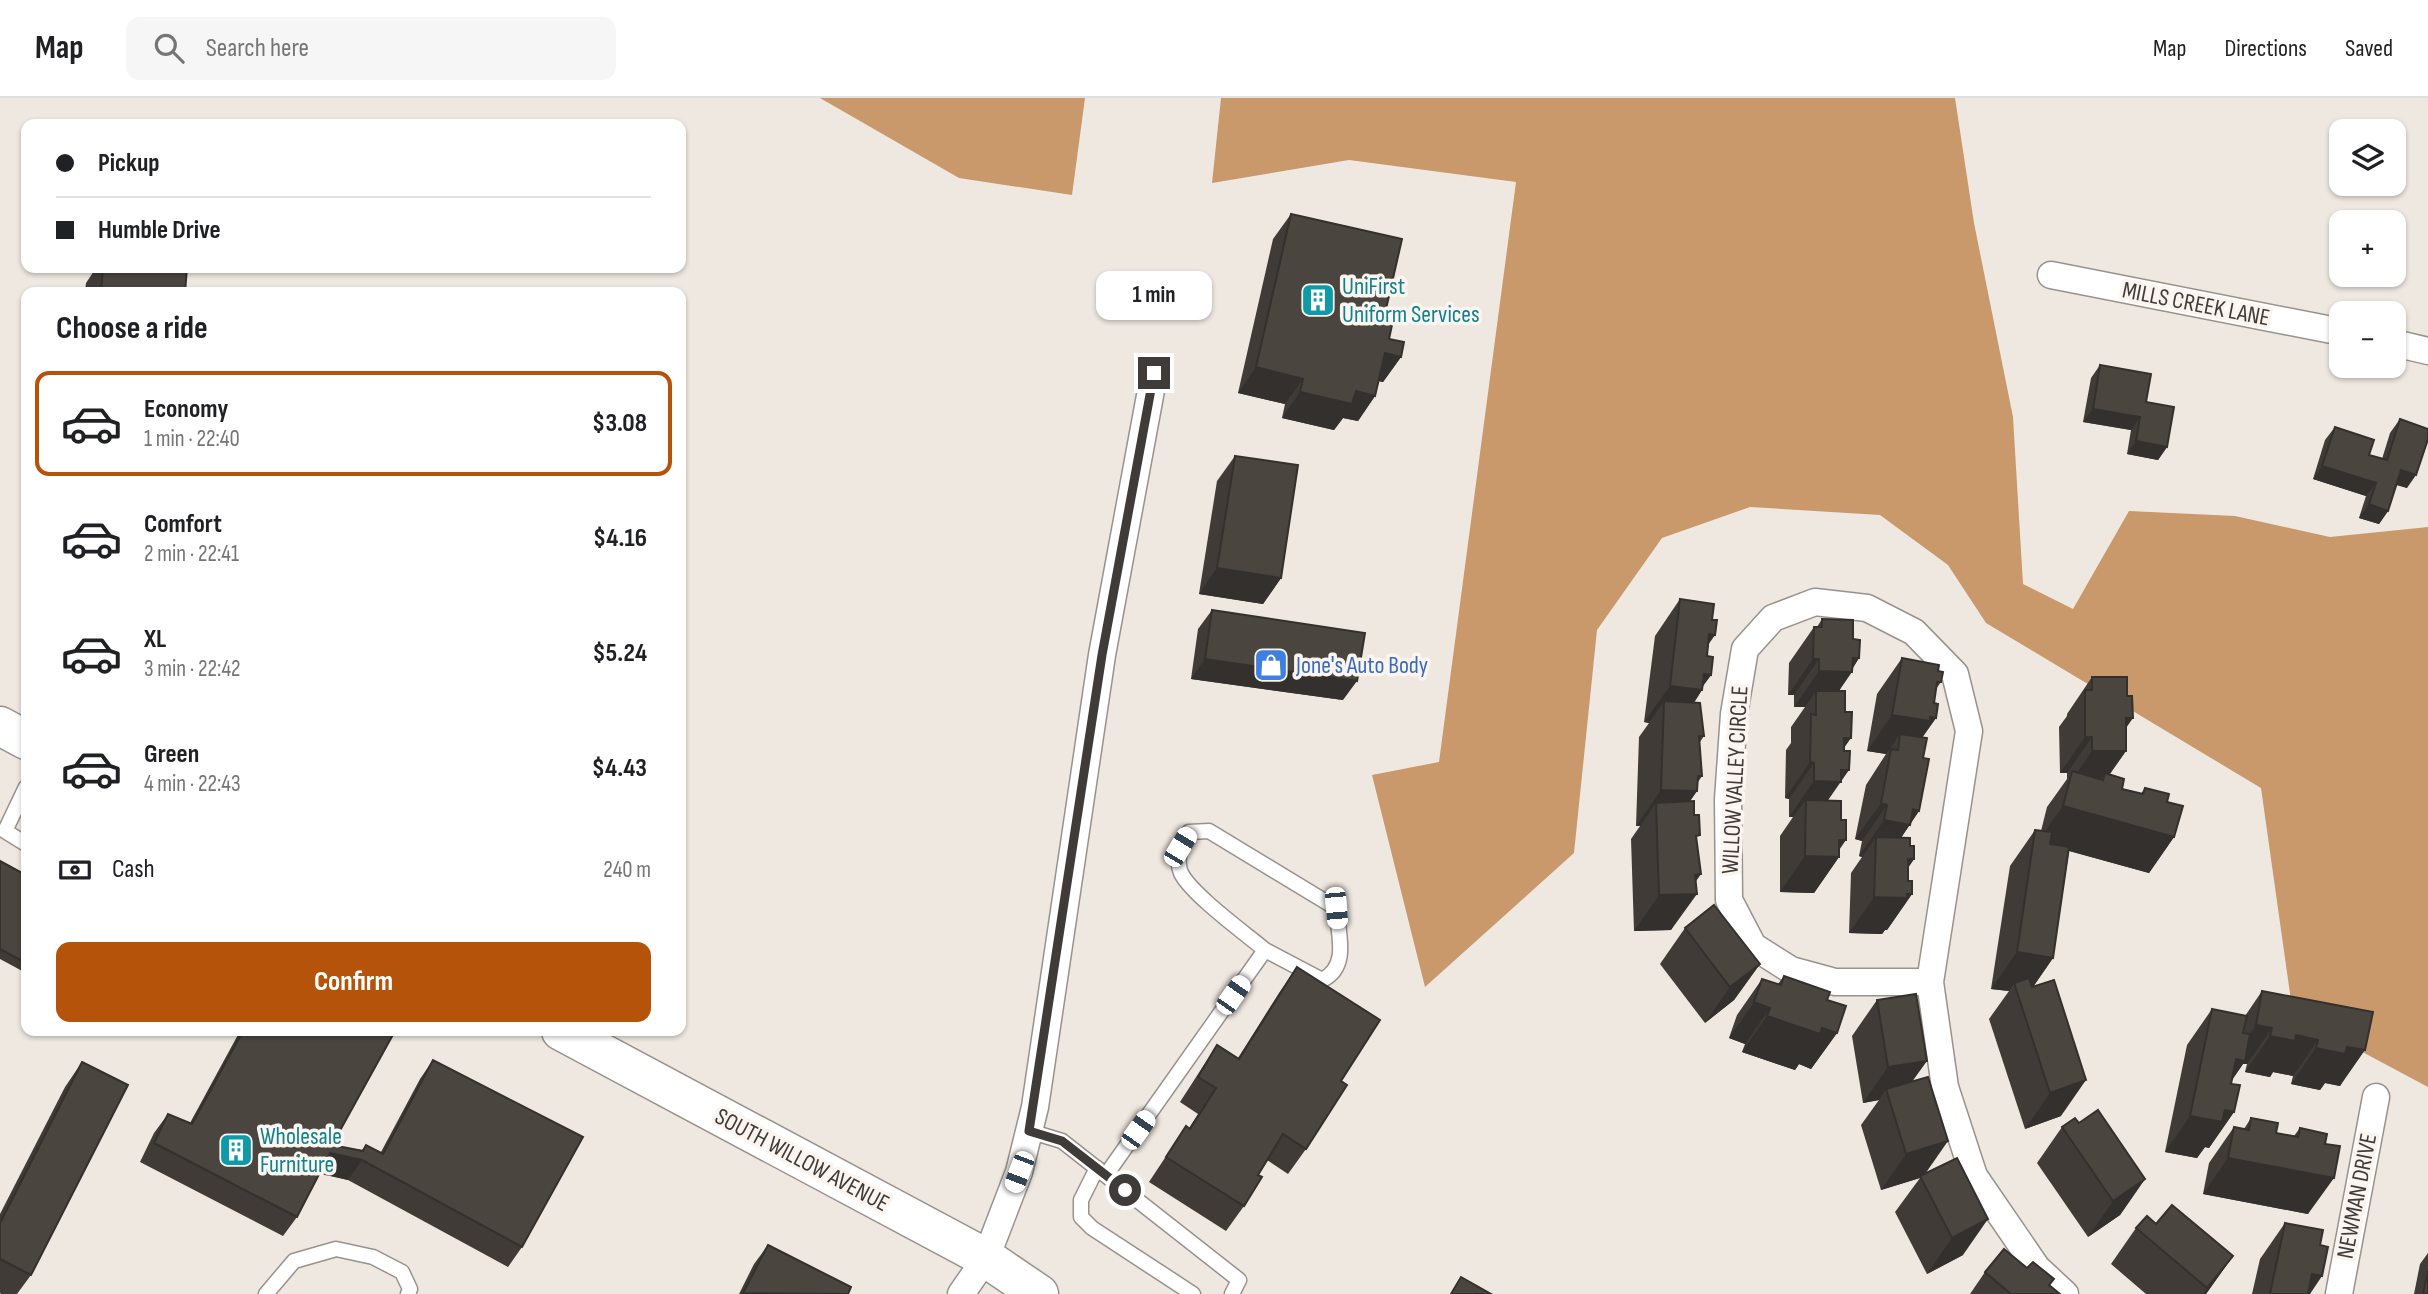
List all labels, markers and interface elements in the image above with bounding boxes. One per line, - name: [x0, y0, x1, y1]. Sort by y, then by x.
- search box: [126, 17, 616, 80]
- text: Map: [35, 28, 84, 68]
- icon: search: [150, 29, 188, 67]
- text: Search here: [206, 33, 309, 64]
- text: Map: [2153, 34, 2186, 63]
- text: Directions: [2224, 34, 2307, 63]
- text: Saved: [2345, 34, 2393, 63]
- map controls: [2329, 119, 2406, 378]
- button: layers: [2329, 119, 2406, 196]
- text: Pickup: [98, 148, 160, 179]
- button: +: [2329, 210, 2406, 287]
- text: Humble Drive: [98, 215, 221, 246]
- callout: 1 min: [1096, 272, 1212, 320]
- place label: UniFirst Uniform Services: [1342, 272, 1480, 329]
- street label: MILLS CREEK LANE: [2120, 275, 2272, 333]
- text: 1 min: [1133, 281, 1175, 309]
- building icon: UniFirst Uniform Services: [1299, 281, 1337, 319]
- button: −: [2329, 301, 2406, 378]
- text: Choose a ride: [56, 309, 208, 348]
- route end: [1138, 357, 1170, 389]
- icon: car: [60, 392, 123, 455]
- text: Economy: [144, 394, 228, 425]
- text: $3.08: [592, 408, 647, 439]
- text: 1 min · 22:40: [144, 425, 240, 453]
- icon: car: [60, 507, 123, 570]
- text: Comfort: [144, 509, 222, 540]
- text: $4.16: [593, 523, 647, 554]
- text: 2 min · 22:41: [144, 540, 239, 568]
- icon: car: [60, 622, 123, 685]
- text: XL: [144, 624, 166, 655]
- text: $5.24: [592, 638, 647, 669]
- shop icon: Jone's Auto Body: [1252, 646, 1290, 684]
- place label: Jone's Auto Body: [1295, 651, 1428, 680]
- text: 3 min · 22:42: [144, 655, 241, 683]
- street label: WILLOW VALLEY CIRCLE: [1716, 685, 1754, 875]
- icon: car: [60, 737, 123, 800]
- text: Green: [144, 739, 199, 770]
- text: $4.43: [592, 753, 647, 784]
- text: 4 min · 22:43: [144, 770, 241, 798]
- car: [1161, 824, 1200, 870]
- icon: cash: [56, 851, 94, 889]
- text: Cash: [112, 854, 155, 885]
- text: 240 m: [603, 856, 651, 884]
- car: [1324, 886, 1349, 930]
- button: Confirm: [56, 942, 651, 1022]
- car: [1213, 972, 1254, 1018]
- street label: SOUTH WILLOW AVENUE: [710, 1102, 894, 1218]
- car: [1118, 1107, 1159, 1153]
- place label: Wholesale Furniture: [260, 1122, 342, 1179]
- building icon: Wholesale Furniture: [217, 1131, 255, 1169]
- street label: NEWMAN DRIVE: [2331, 1131, 2383, 1261]
- car: [1002, 1149, 1037, 1195]
- route start: [1109, 1174, 1141, 1206]

